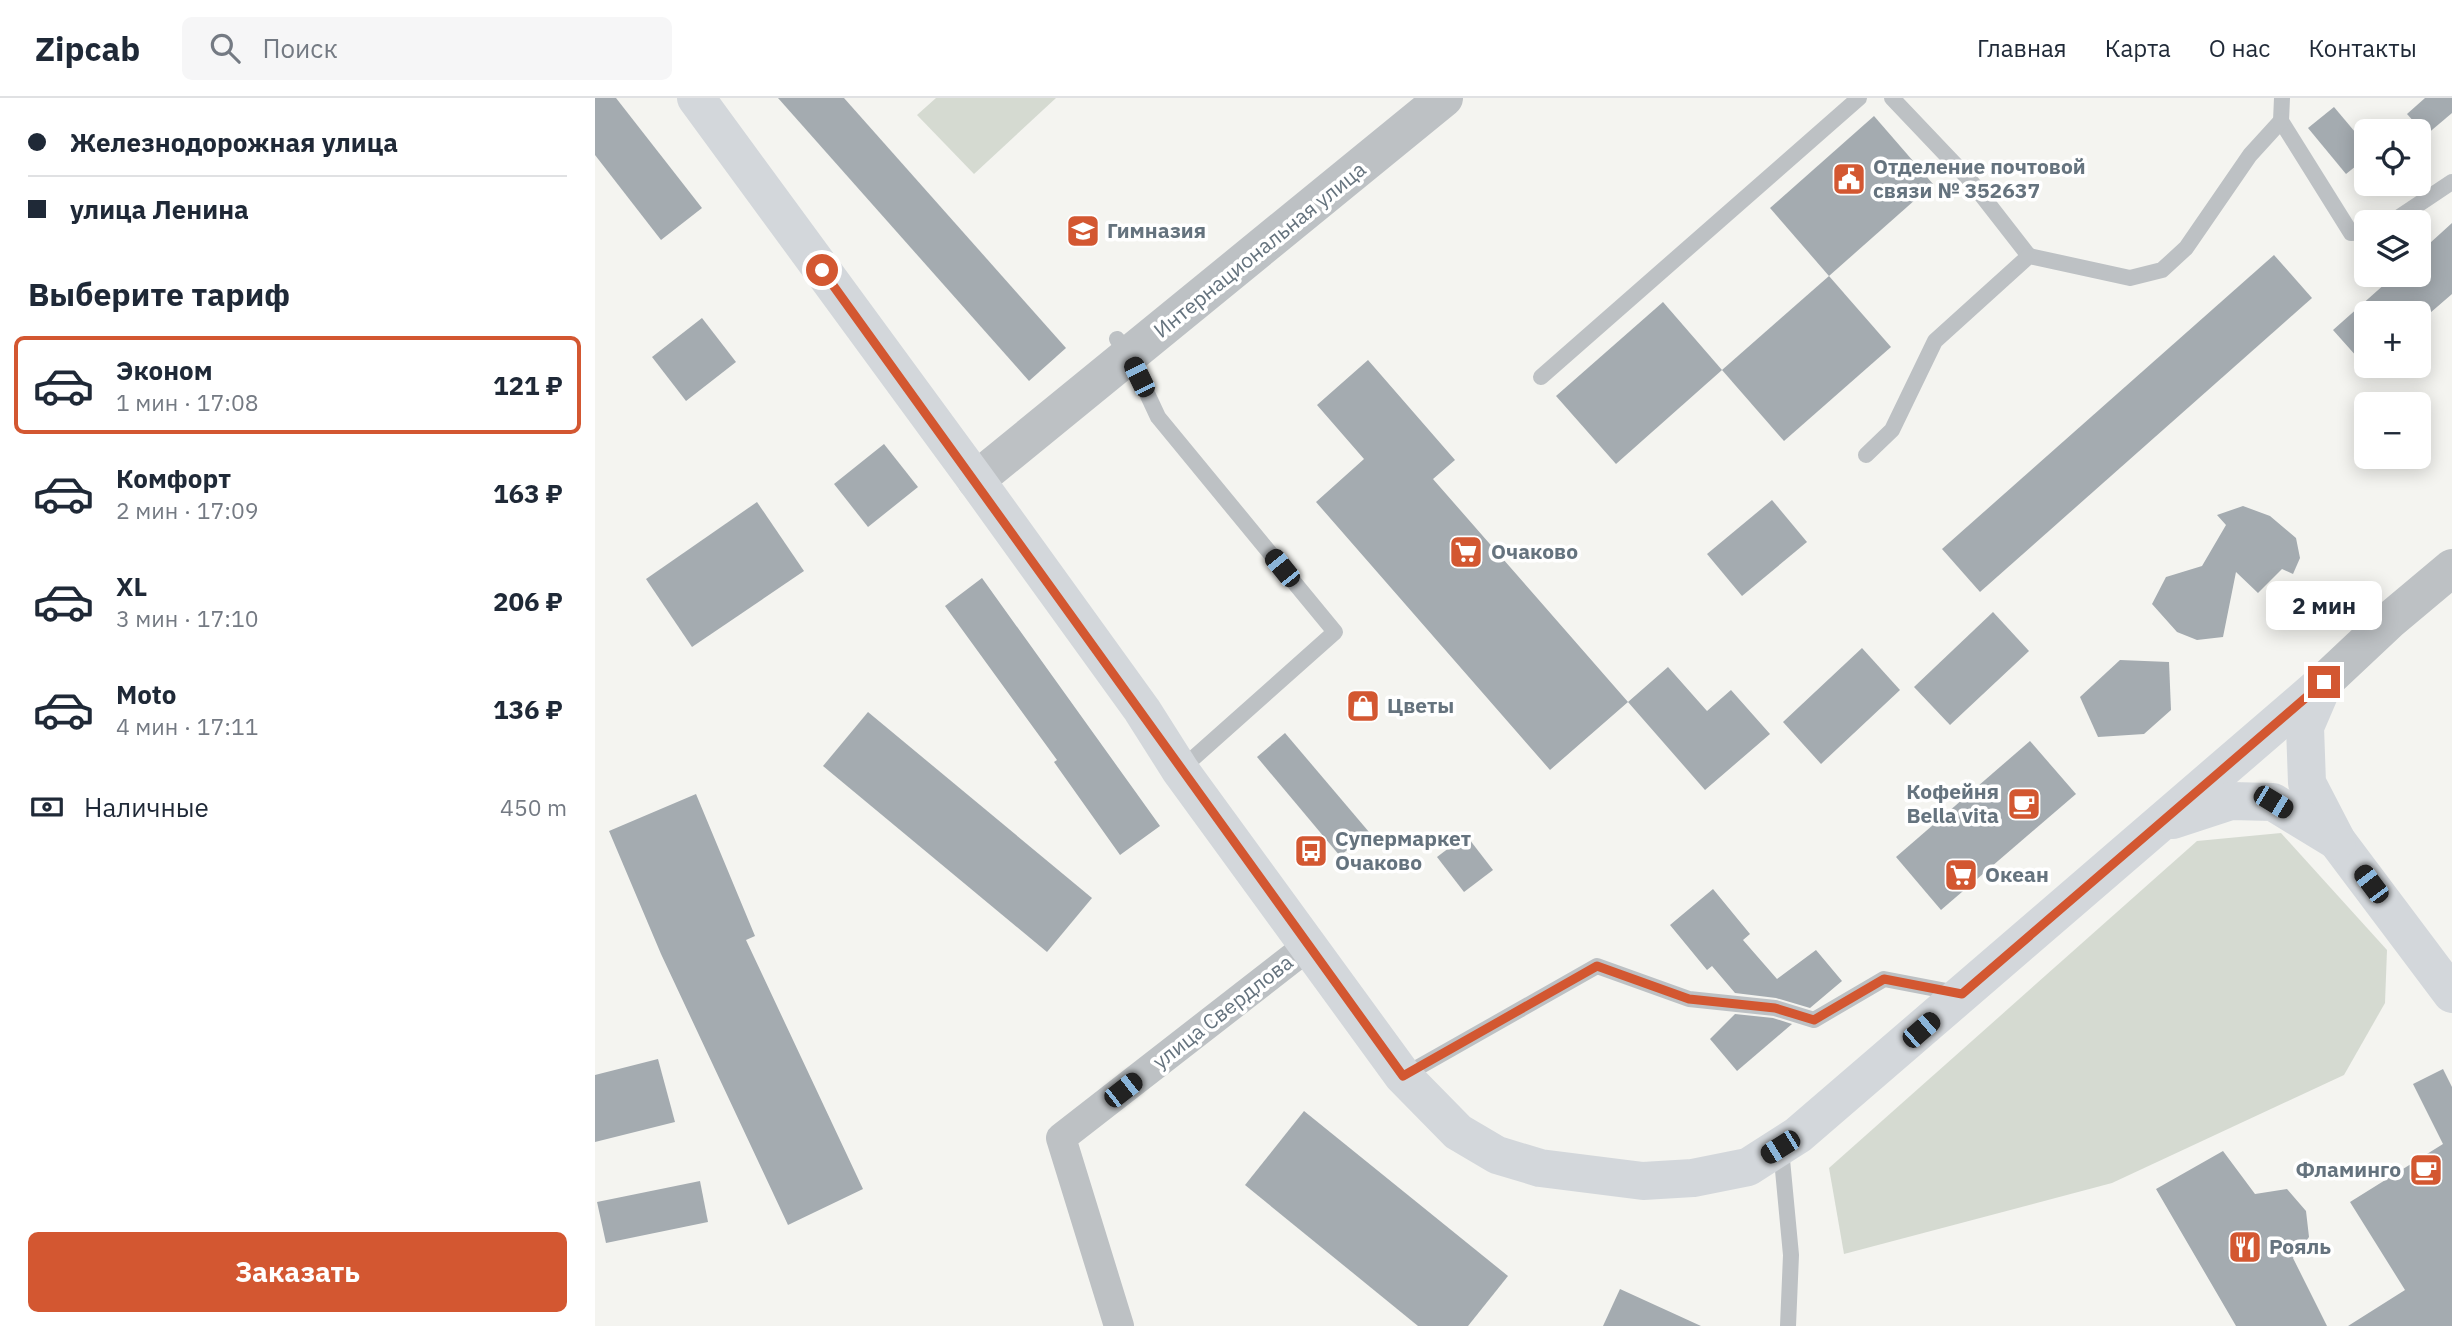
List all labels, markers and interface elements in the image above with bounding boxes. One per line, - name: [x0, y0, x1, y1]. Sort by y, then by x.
- search box: [182, 17, 672, 80]
- text: Zipcab: [35, 27, 140, 70]
- icon: search: [206, 29, 244, 67]
- text: Поиск: [262, 31, 338, 65]
- text: Главная: [1977, 32, 2067, 64]
- text: Карта: [2105, 32, 2171, 64]
- text: О нас: [2209, 32, 2270, 64]
- text: Контакты: [2308, 32, 2417, 64]
- map controls: [2354, 119, 2431, 469]
- button: locate: [2354, 119, 2431, 196]
- text: Железнодорожная улица: [70, 125, 398, 159]
- place label: Отделение почтовой связи № 352637: [1873, 152, 2086, 204]
- street label: Интернациональная улица: [1147, 155, 1371, 344]
- public building icon: Отделение почтовой связи № 352637: [1830, 160, 1868, 198]
- text: улица Ленина: [70, 192, 249, 226]
- button: layers: [2354, 210, 2431, 287]
- school or university icon: Гимназия: [1064, 212, 1102, 250]
- place label: Гимназия: [1107, 216, 1206, 244]
- route start: [806, 254, 838, 286]
- text: Выберите тариф: [28, 273, 290, 315]
- button: +: [2354, 301, 2431, 378]
- text: Эконом: [116, 353, 213, 387]
- icon: car: [32, 354, 95, 417]
- car: [1121, 354, 1158, 400]
- text: 121 ₽: [493, 368, 563, 402]
- text: 1 мин · 17:08: [116, 387, 259, 417]
- button: −: [2354, 392, 2431, 469]
- text: Комфорт: [116, 461, 231, 495]
- icon: car: [32, 462, 95, 525]
- text: 163 ₽: [493, 476, 563, 510]
- text: 2 мин · 17:09: [116, 495, 259, 525]
- supermarket icon: Очаково: [1447, 533, 1485, 571]
- place label: Очаково: [1491, 537, 1578, 565]
- car: [1261, 545, 1304, 591]
- text: XL: [116, 569, 147, 603]
- icon: car: [32, 570, 95, 633]
- callout: 2 мин: [2266, 580, 2382, 630]
- text: 206 ₽: [493, 584, 563, 618]
- text: 2 мин: [2292, 590, 2356, 620]
- text: 3 мин · 17:10: [116, 603, 259, 633]
- route end: [2308, 666, 2340, 698]
- text: Moto: [116, 677, 176, 711]
- icon: car: [32, 678, 95, 741]
- shop icon: Цветы: [1344, 687, 1382, 725]
- place label: Цветы: [1387, 691, 1454, 719]
- text: 136 ₽: [493, 692, 563, 726]
- text: 4 мин · 17:11: [116, 711, 259, 741]
- place label: Кофейня Bella vita: [1906, 777, 1999, 829]
- car: [2250, 782, 2297, 822]
- cafe icon: Кофейня Bella vita: [2005, 785, 2043, 823]
- icon: cash: [28, 788, 66, 826]
- text: Наличные: [84, 790, 209, 824]
- text: 450 m: [500, 792, 567, 822]
- place label: Супермаркет Очаково: [1335, 824, 1471, 876]
- bus stop icon: Супермаркет Очаково: [1292, 832, 1330, 870]
- supermarket icon: Океан: [1942, 856, 1980, 894]
- place label: Океан: [1985, 860, 2049, 888]
- car: [2350, 861, 2393, 907]
- street label: улица Свердлова: [1147, 948, 1298, 1075]
- car: [1899, 1008, 1944, 1052]
- car: [1100, 1069, 1147, 1111]
- car: [1757, 1127, 1804, 1167]
- cafe icon: Фламинго: [2407, 1151, 2445, 1189]
- place label: Фламинго: [2296, 1155, 2401, 1183]
- restaurant icon: Рояль: [2226, 1228, 2264, 1266]
- button: Заказать: [28, 1232, 567, 1312]
- place label: Рояль: [2269, 1232, 2331, 1260]

